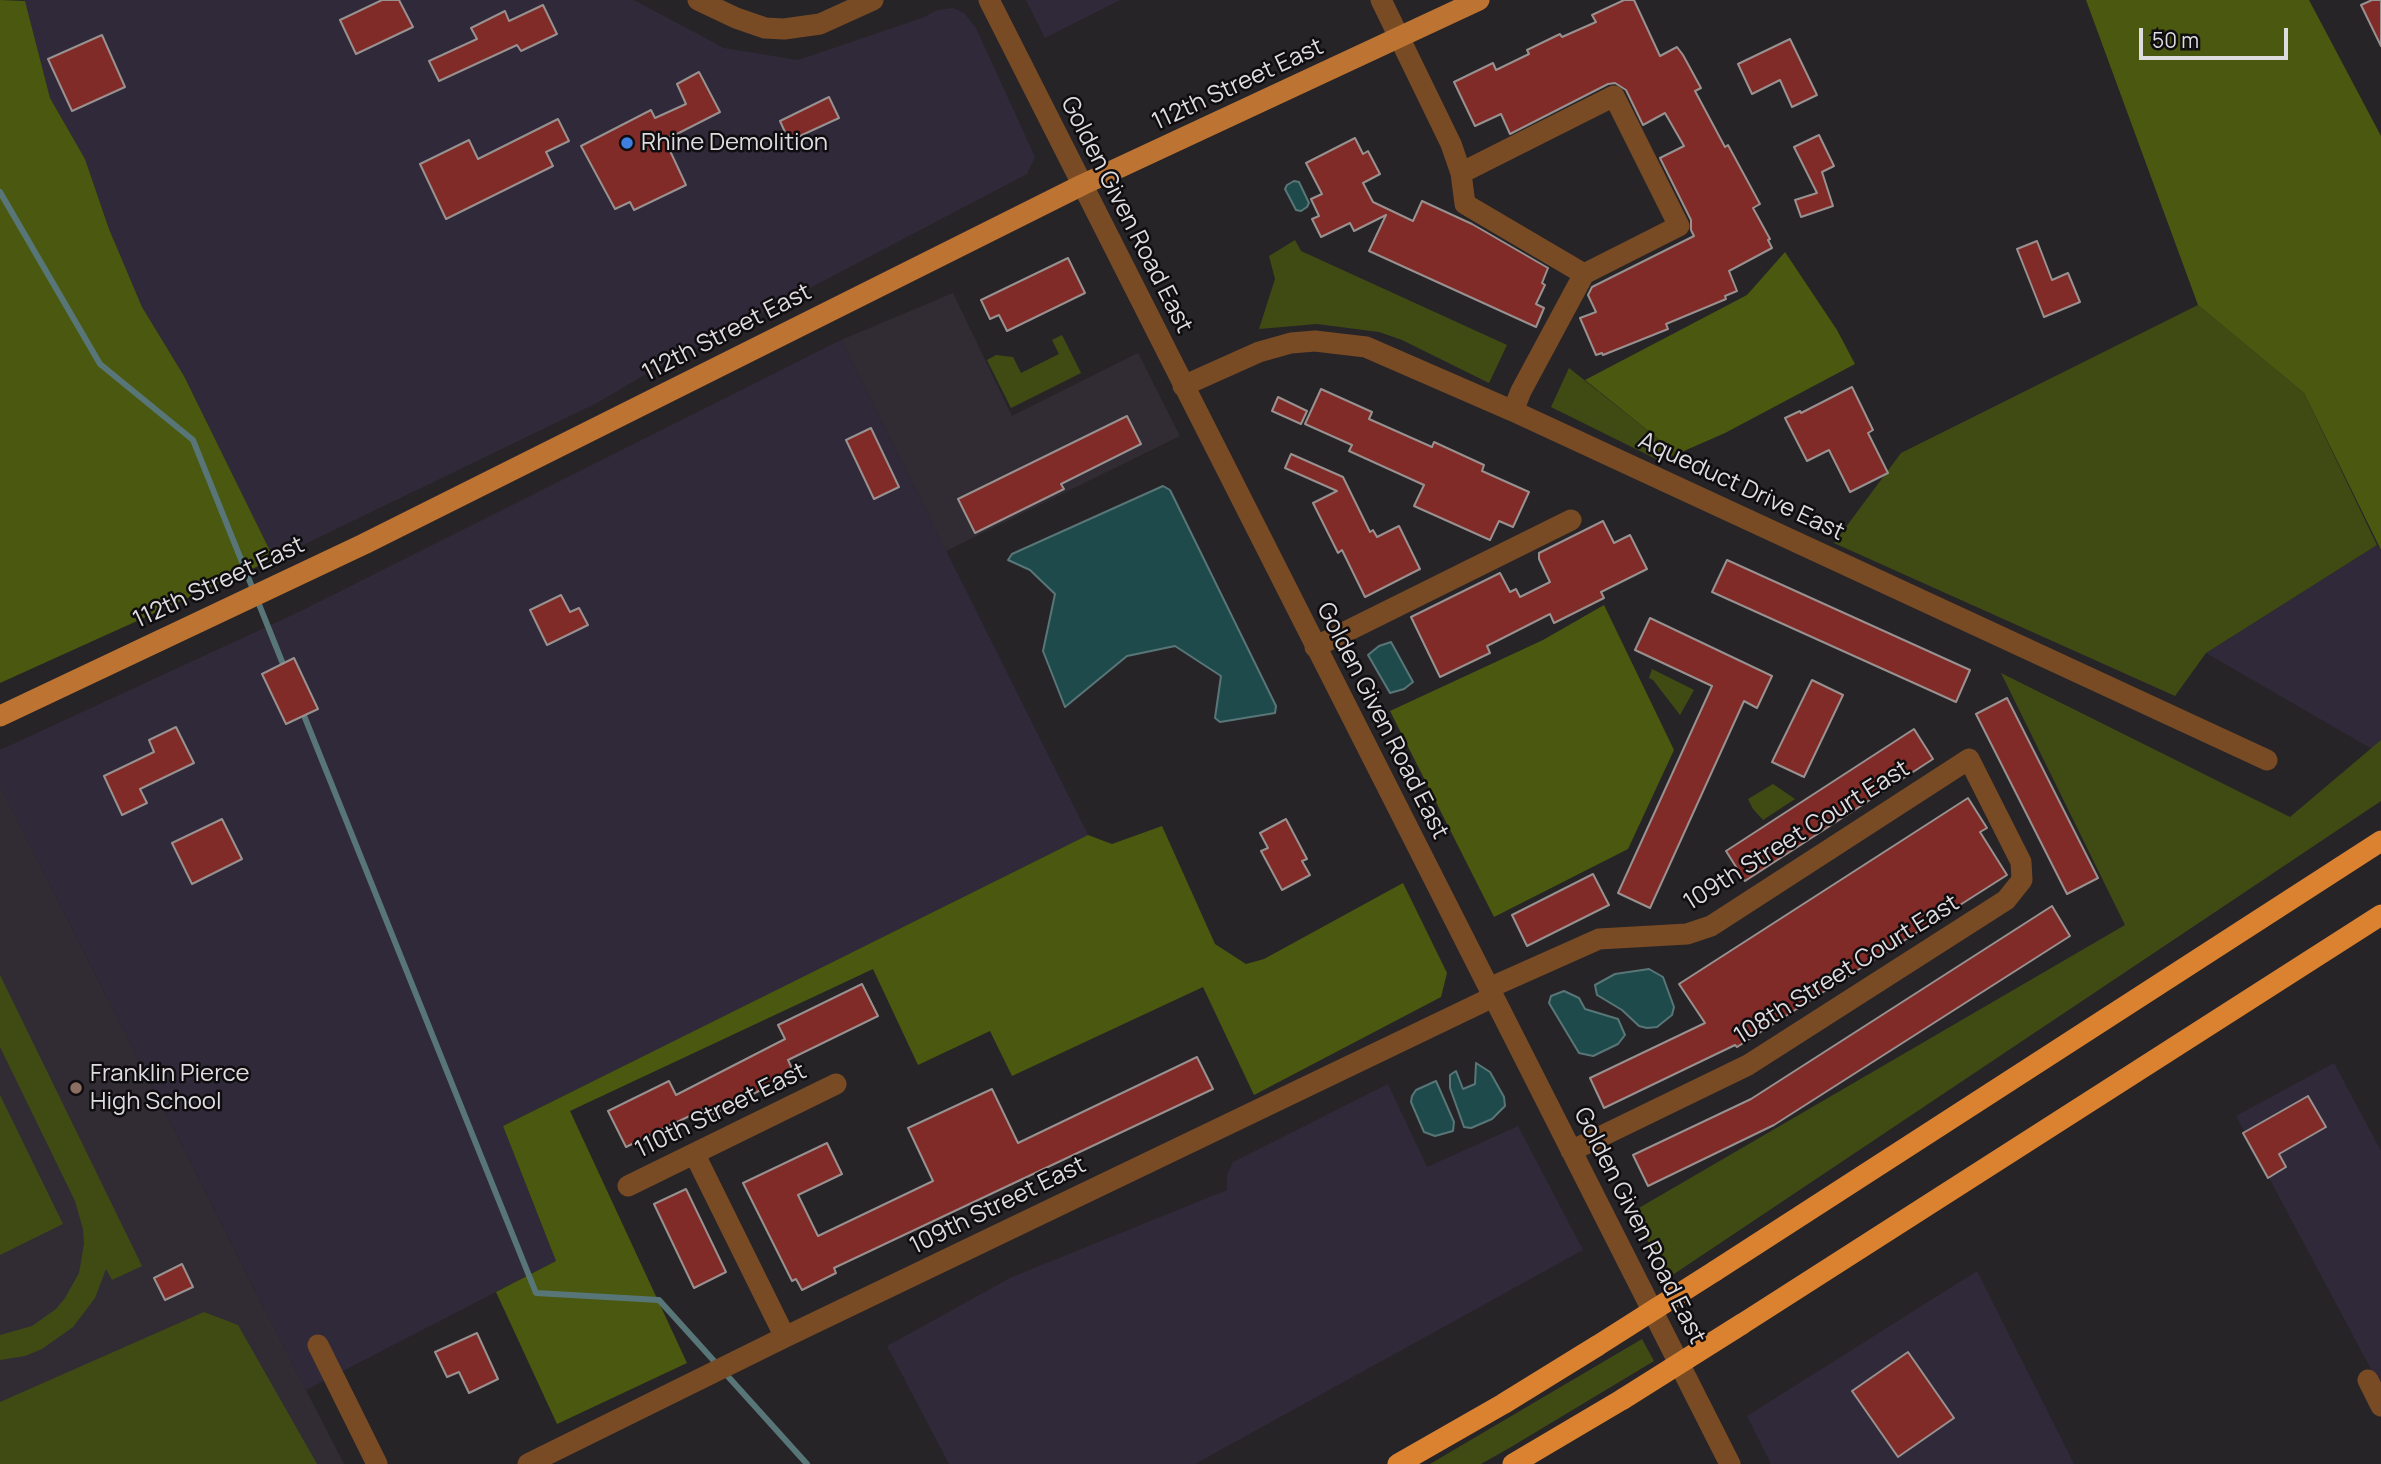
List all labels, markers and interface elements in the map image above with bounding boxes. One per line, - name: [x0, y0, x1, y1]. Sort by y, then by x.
- scale bar: [2143, 14, 2292, 58]
- text: 50 m: [2152, 26, 2199, 54]
- street label: 112th Street East: [1148, 33, 1328, 137]
- street label: Golden Given Road East: [1054, 92, 1198, 338]
- place label: Rhine Demolition: [641, 129, 828, 157]
- marker: Rhine Demolition: [619, 135, 635, 151]
- street label: 112th Street East: [638, 278, 816, 388]
- street label: Aqueduct Drive East: [1633, 427, 1849, 547]
- street label: 112th Street East: [129, 531, 309, 635]
- street label: Golden Given Road East: [1310, 598, 1454, 844]
- street label: 109th Street Court East: [1679, 755, 1915, 917]
- street label: 108th Street Court East: [1729, 889, 1965, 1051]
- street label: 110th Street East: [631, 1057, 811, 1165]
- place label: Franklin Pierce High School: [90, 1060, 250, 1116]
- marker: Franklin Pierce High School: [68, 1080, 84, 1096]
- street label: Golden Given Road East: [1567, 1103, 1711, 1349]
- street label: 109th Street East: [905, 1151, 1091, 1261]

